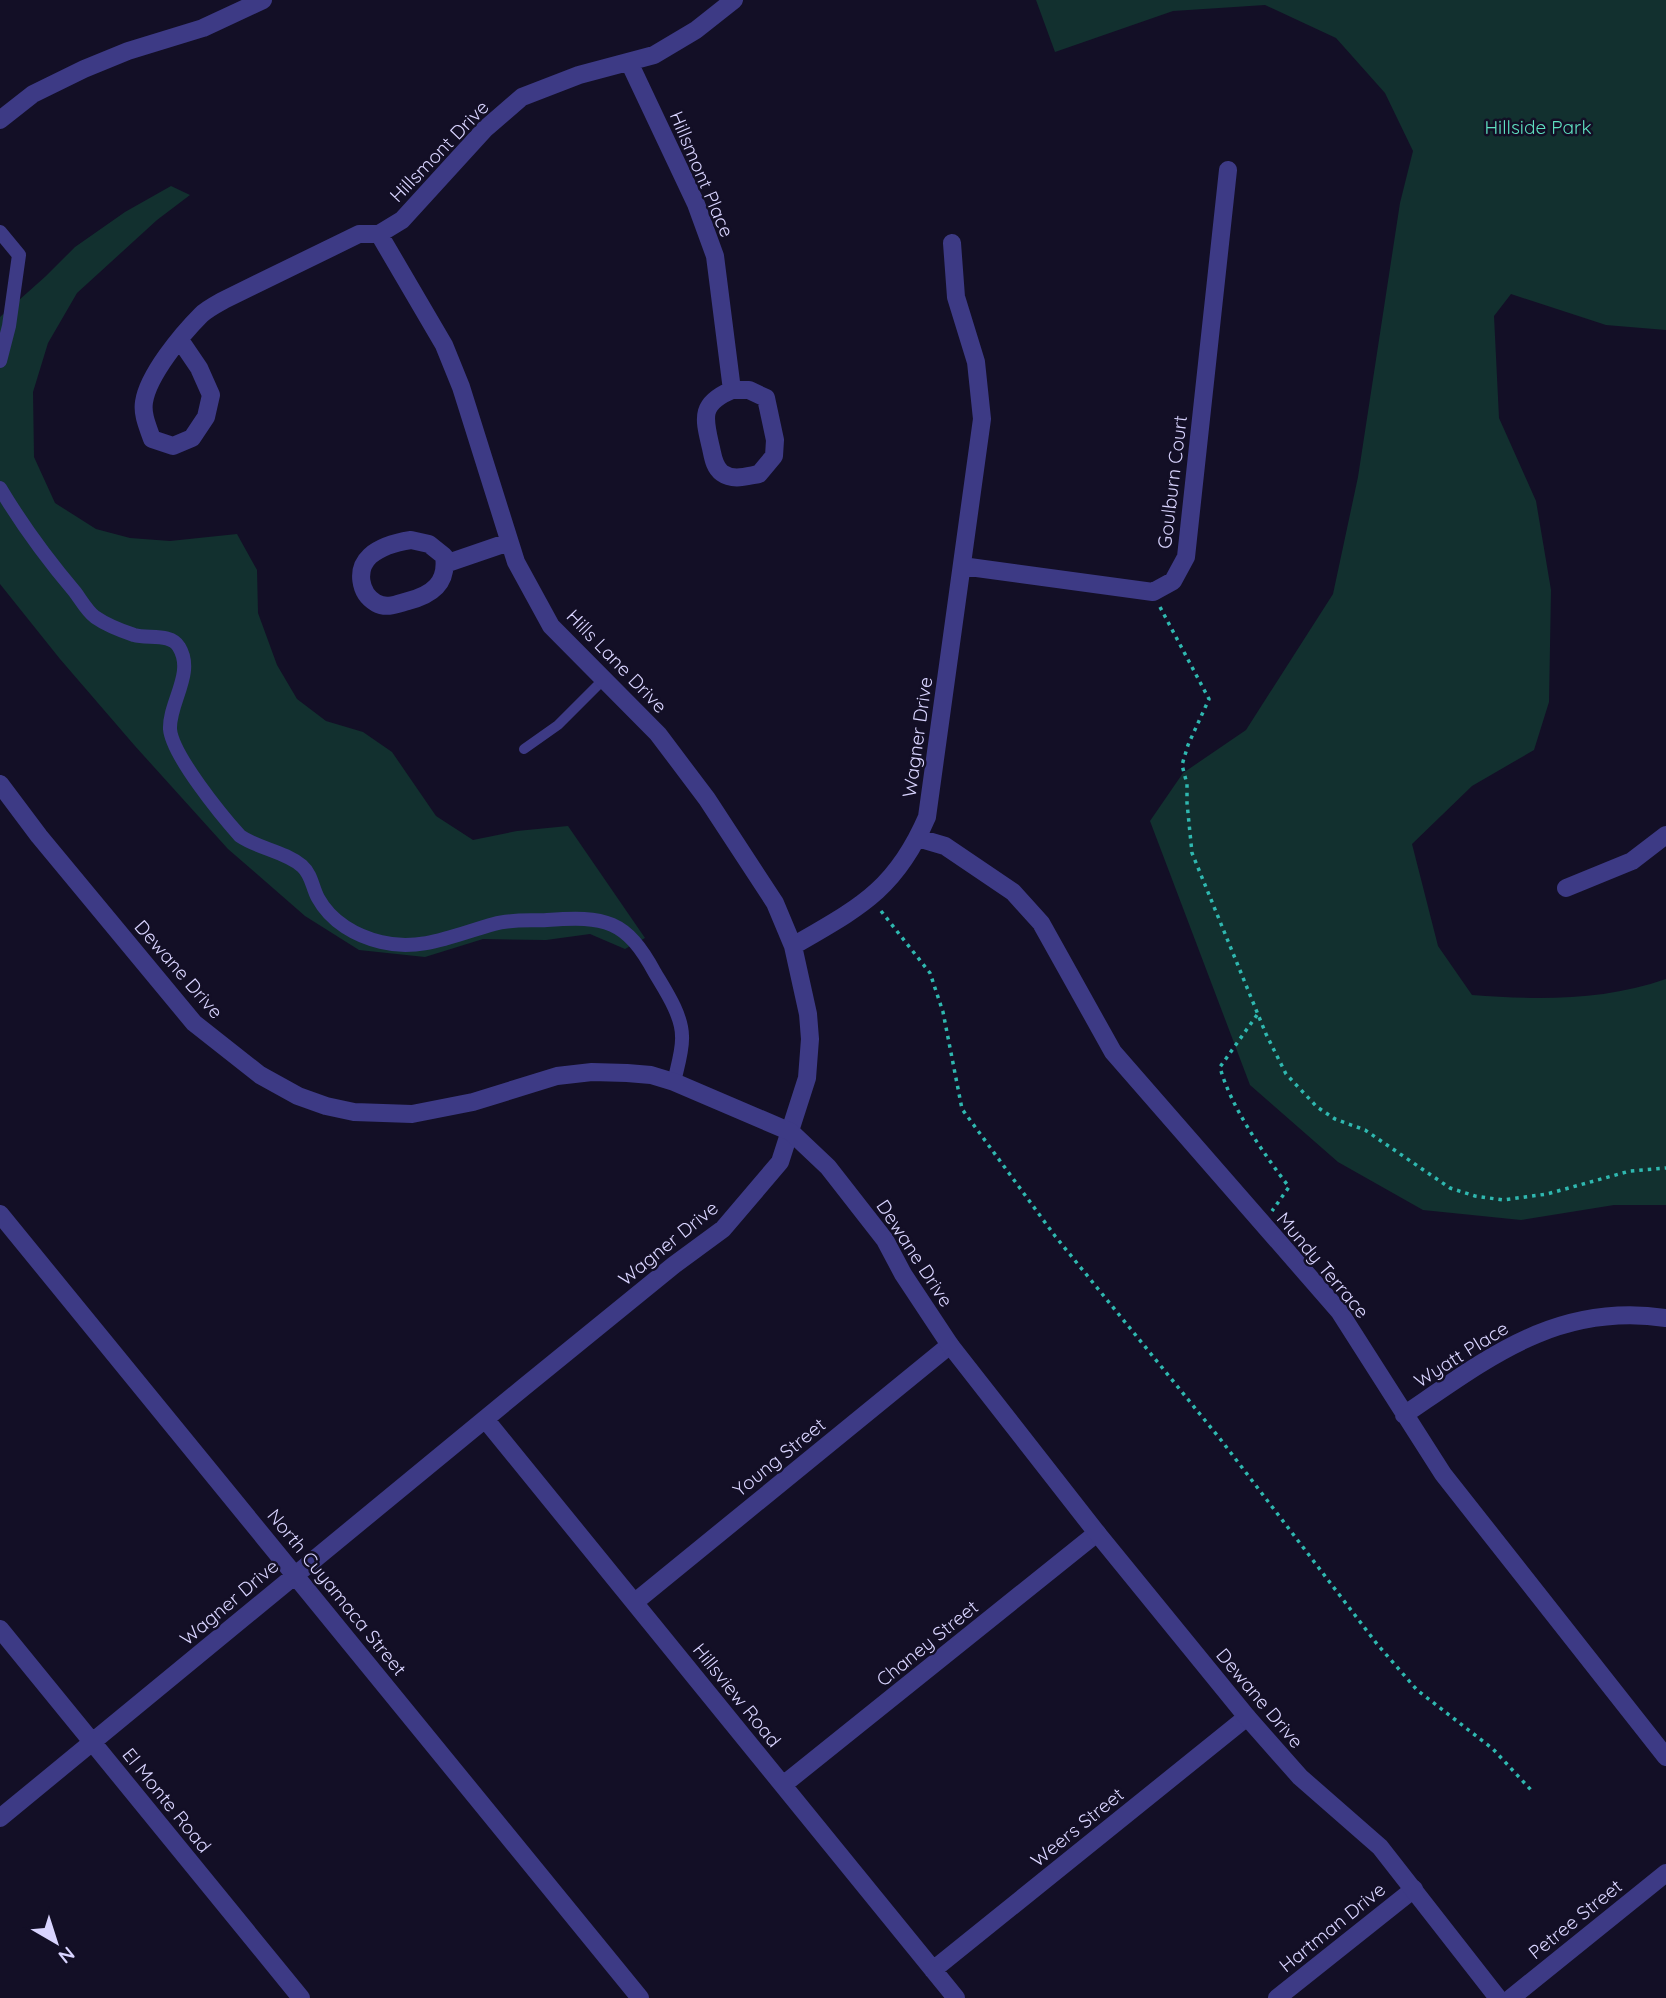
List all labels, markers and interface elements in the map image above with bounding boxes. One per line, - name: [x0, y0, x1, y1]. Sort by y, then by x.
- street label: Hillsmont Drive: [384, 95, 494, 207]
- street label: Hillsmont Place: [665, 107, 739, 241]
- park label: Hillside Park: [1484, 115, 1592, 139]
- street label: Goulburn Court: [1152, 414, 1192, 550]
- street label: Hills Lane Drive: [562, 604, 672, 718]
- street label: Wagner Drive: [897, 675, 937, 799]
- street label: Dewane Drive: [130, 915, 228, 1023]
- street label: Wagner Drive: [613, 1195, 723, 1291]
- street label: Dewane Drive: [871, 1195, 959, 1311]
- street label: Mundy Terrace: [1272, 1207, 1374, 1323]
- street label: Wyatt Place: [1409, 1316, 1513, 1392]
- street label: Young Street: [728, 1412, 830, 1502]
- street label: North Cuyamaca Street: [262, 1504, 412, 1680]
- street label: Wagner Drive: [175, 1554, 283, 1650]
- street label: Chaney Street: [871, 1595, 983, 1691]
- street label: Hillsview Road: [688, 1638, 786, 1752]
- street label: Dewane Drive: [1211, 1643, 1309, 1753]
- street label: El Monte Road: [117, 1743, 217, 1857]
- street label: Weers Street: [1026, 1782, 1128, 1872]
- street label: Petree Street: [1523, 1874, 1627, 1964]
- street label: Hartman Drive: [1274, 1877, 1390, 1977]
- north arrow: [21, 1907, 91, 1977]
- text: N: [54, 1941, 80, 1969]

